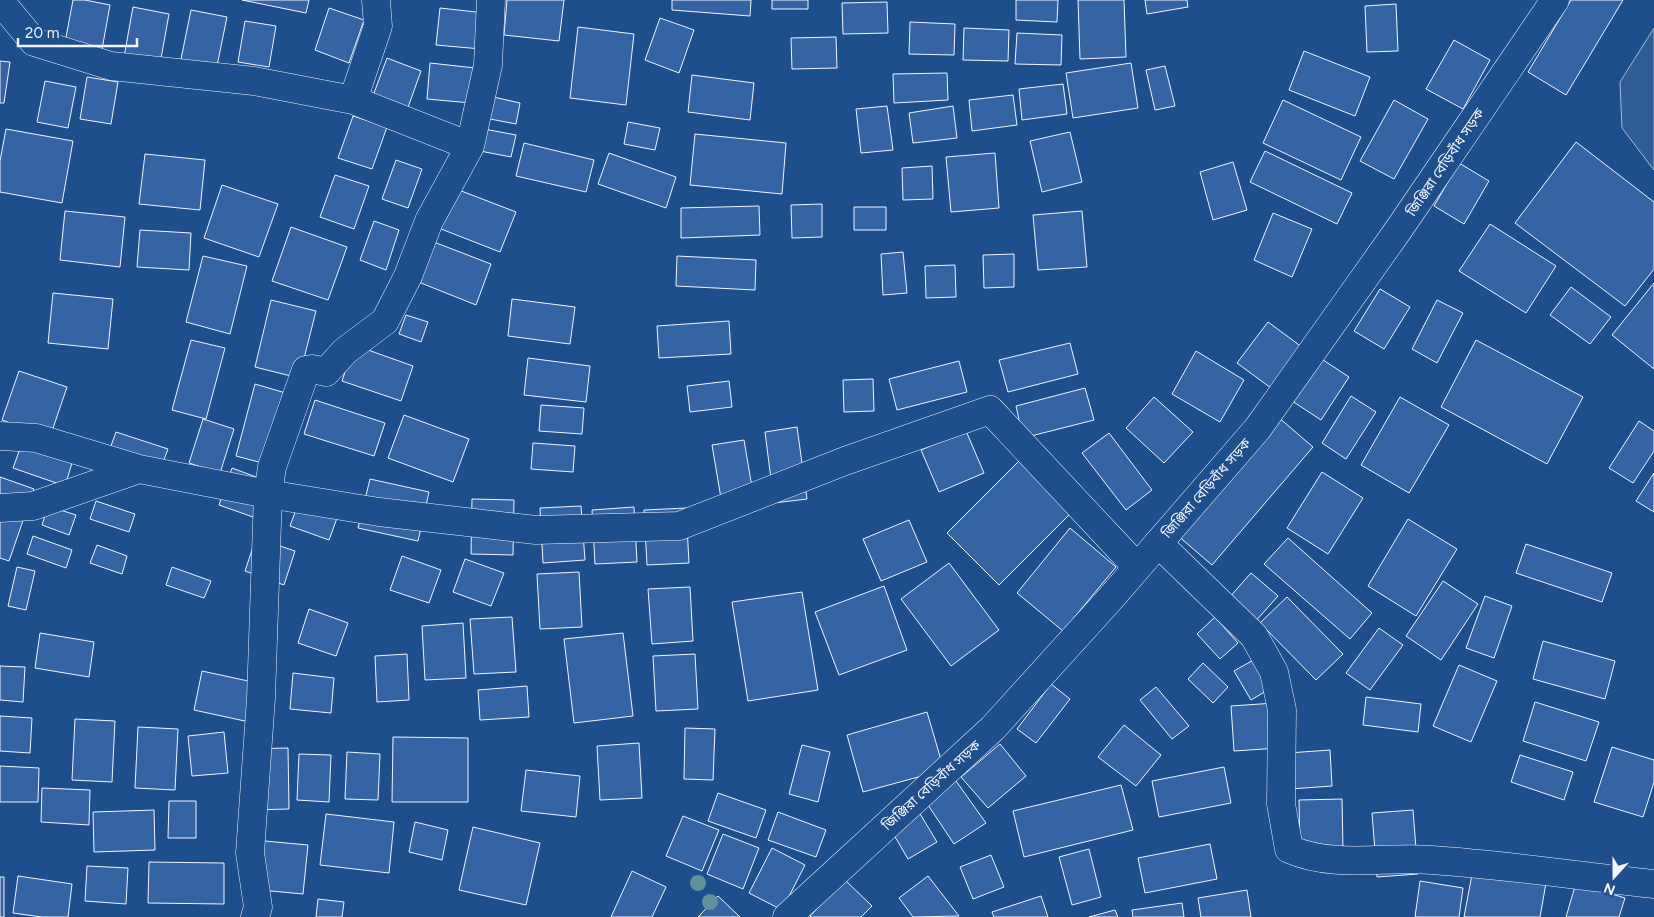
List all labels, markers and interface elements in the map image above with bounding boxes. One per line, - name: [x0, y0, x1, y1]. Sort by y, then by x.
- scale bar: [18, 15, 136, 47]
- text: 20 m: [25, 24, 59, 42]
- street label: জিঞ্জিরা বেড়িবাঁধ সড়ক: [1402, 104, 1488, 220]
- street label: জিঞ্জিরা বেড়িবাঁধ সড়ক: [1157, 434, 1255, 542]
- street label: জিঞ্জিরা বেড়িবাঁধ সড়ক: [877, 735, 985, 835]
- north arrow: [1589, 852, 1639, 902]
- text: N: [1601, 879, 1618, 899]

